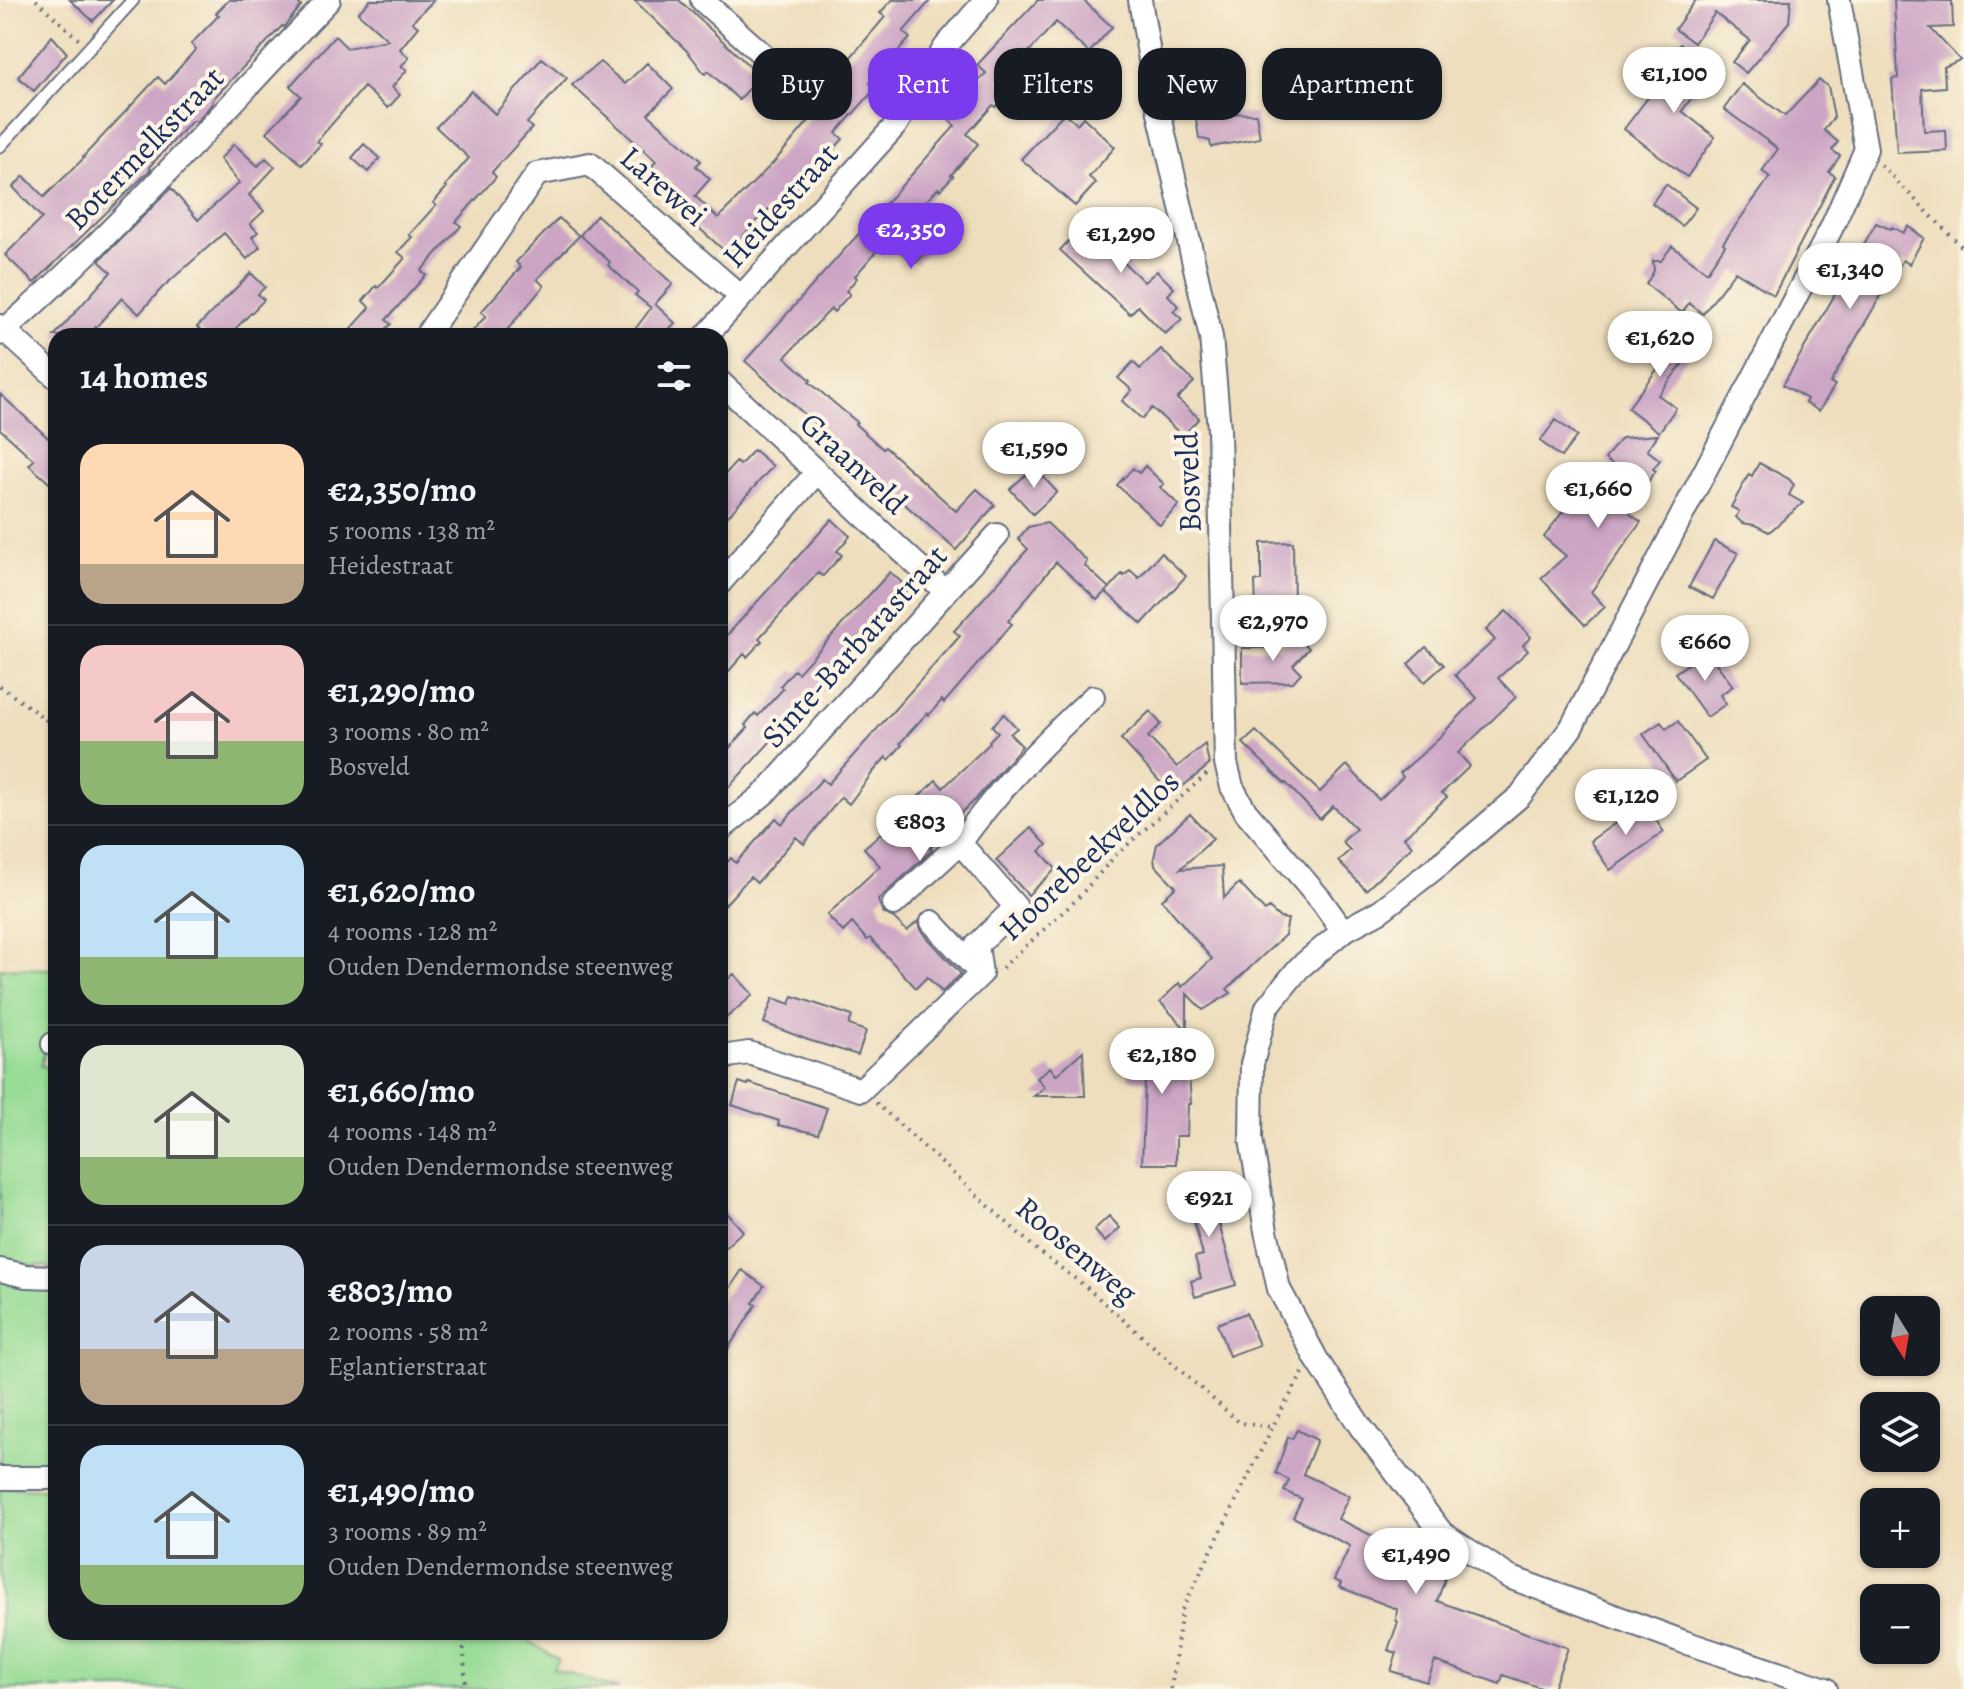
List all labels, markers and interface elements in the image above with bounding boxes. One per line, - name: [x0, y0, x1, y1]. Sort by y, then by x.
- pin: €1,100: [1609, 47, 1739, 115]
- chip: Buy: [752, 48, 852, 120]
- chip: Rent: [868, 48, 978, 120]
- chip: Filters: [994, 48, 1122, 120]
- chip: New: [1138, 48, 1246, 120]
- chip: Apartment: [1262, 48, 1442, 120]
- text: €1,100: [1641, 55, 1707, 90]
- street label: Botermelkstraat: [54, 56, 234, 240]
- street label: Heidestraat: [712, 133, 848, 277]
- street label: Larewei: [611, 136, 717, 236]
- pin: €2,350: [846, 203, 976, 271]
- pin: €1,290: [1056, 207, 1186, 275]
- text: €2,350: [876, 211, 946, 246]
- text: €1,290: [1087, 215, 1155, 250]
- pin: €1,340: [1785, 243, 1915, 311]
- text: €1,340: [1816, 251, 1884, 286]
- pin: €1,620: [1595, 311, 1725, 379]
- text: €1,620: [1625, 319, 1695, 354]
- text: 14 homes: [80, 353, 208, 400]
- icon: filters: [652, 354, 696, 398]
- street label: Graanveld: [791, 402, 918, 525]
- pin: €1,590: [969, 422, 1099, 490]
- text: €1,590: [1000, 430, 1068, 465]
- street label: Bosveld: [1164, 430, 1212, 533]
- pin: €1,660: [1533, 462, 1663, 530]
- text: €2,350/mo: [328, 466, 477, 513]
- text: €1,660: [1564, 470, 1632, 505]
- icon: home: [144, 476, 240, 572]
- text: 5 rooms · 138 m²: [328, 513, 495, 548]
- street label: Sinte-Barbarastraat: [751, 535, 957, 757]
- text: Heidestraat: [328, 548, 453, 583]
- pin: €2,970: [1208, 595, 1338, 663]
- text: €2,970: [1238, 603, 1308, 638]
- pin: €660: [1658, 615, 1752, 683]
- text: €660: [1679, 623, 1731, 658]
- text: €1,290/mo: [328, 667, 475, 714]
- icon: home: [144, 677, 240, 773]
- text: 3 rooms · 80 m²: [328, 714, 489, 749]
- text: Bosveld: [328, 749, 410, 784]
- street label: Hoorebeekveldlos: [989, 760, 1189, 950]
- pin: €1,120: [1561, 769, 1691, 837]
- text: €1,120: [1593, 777, 1659, 812]
- pin: €803: [873, 795, 967, 863]
- text: €803: [894, 803, 946, 838]
- text: €1,620/mo: [328, 867, 475, 914]
- icon: home: [144, 877, 240, 973]
- text: 4 rooms · 128 m²: [328, 914, 497, 949]
- text: Ouden Dendermondse steenweg: [328, 949, 673, 984]
- pin: €2,180: [1097, 1028, 1227, 1096]
- text: €2,180: [1127, 1036, 1197, 1071]
- text: €1,660/mo: [328, 1067, 475, 1114]
- icon: home: [144, 1077, 240, 1173]
- text: 4 rooms · 148 m²: [328, 1114, 497, 1149]
- text: Ouden Dendermondse steenweg: [328, 1149, 673, 1184]
- pin: €921: [1162, 1171, 1256, 1239]
- text: €921: [1185, 1179, 1233, 1214]
- street label: Roosenweg: [1007, 1186, 1147, 1314]
- text: €803/mo: [328, 1267, 453, 1314]
- icon: home: [144, 1277, 240, 1373]
- north arrow: [1860, 1296, 1940, 1376]
- map controls: [1860, 1296, 1940, 1664]
- text: 2 rooms · 58 m²: [328, 1314, 488, 1349]
- text: Eglantierstraat: [328, 1349, 487, 1384]
- button: layers: [1860, 1392, 1940, 1472]
- text: €1,490/mo: [328, 1467, 475, 1514]
- icon: home: [144, 1477, 240, 1573]
- button: +: [1860, 1488, 1940, 1568]
- text: 3 rooms · 89 m²: [328, 1514, 487, 1549]
- pin: €1,490: [1351, 1528, 1481, 1596]
- text: €1,490: [1382, 1536, 1450, 1571]
- text: Ouden Dendermondse steenweg: [328, 1549, 673, 1584]
- button: −: [1860, 1584, 1940, 1664]

